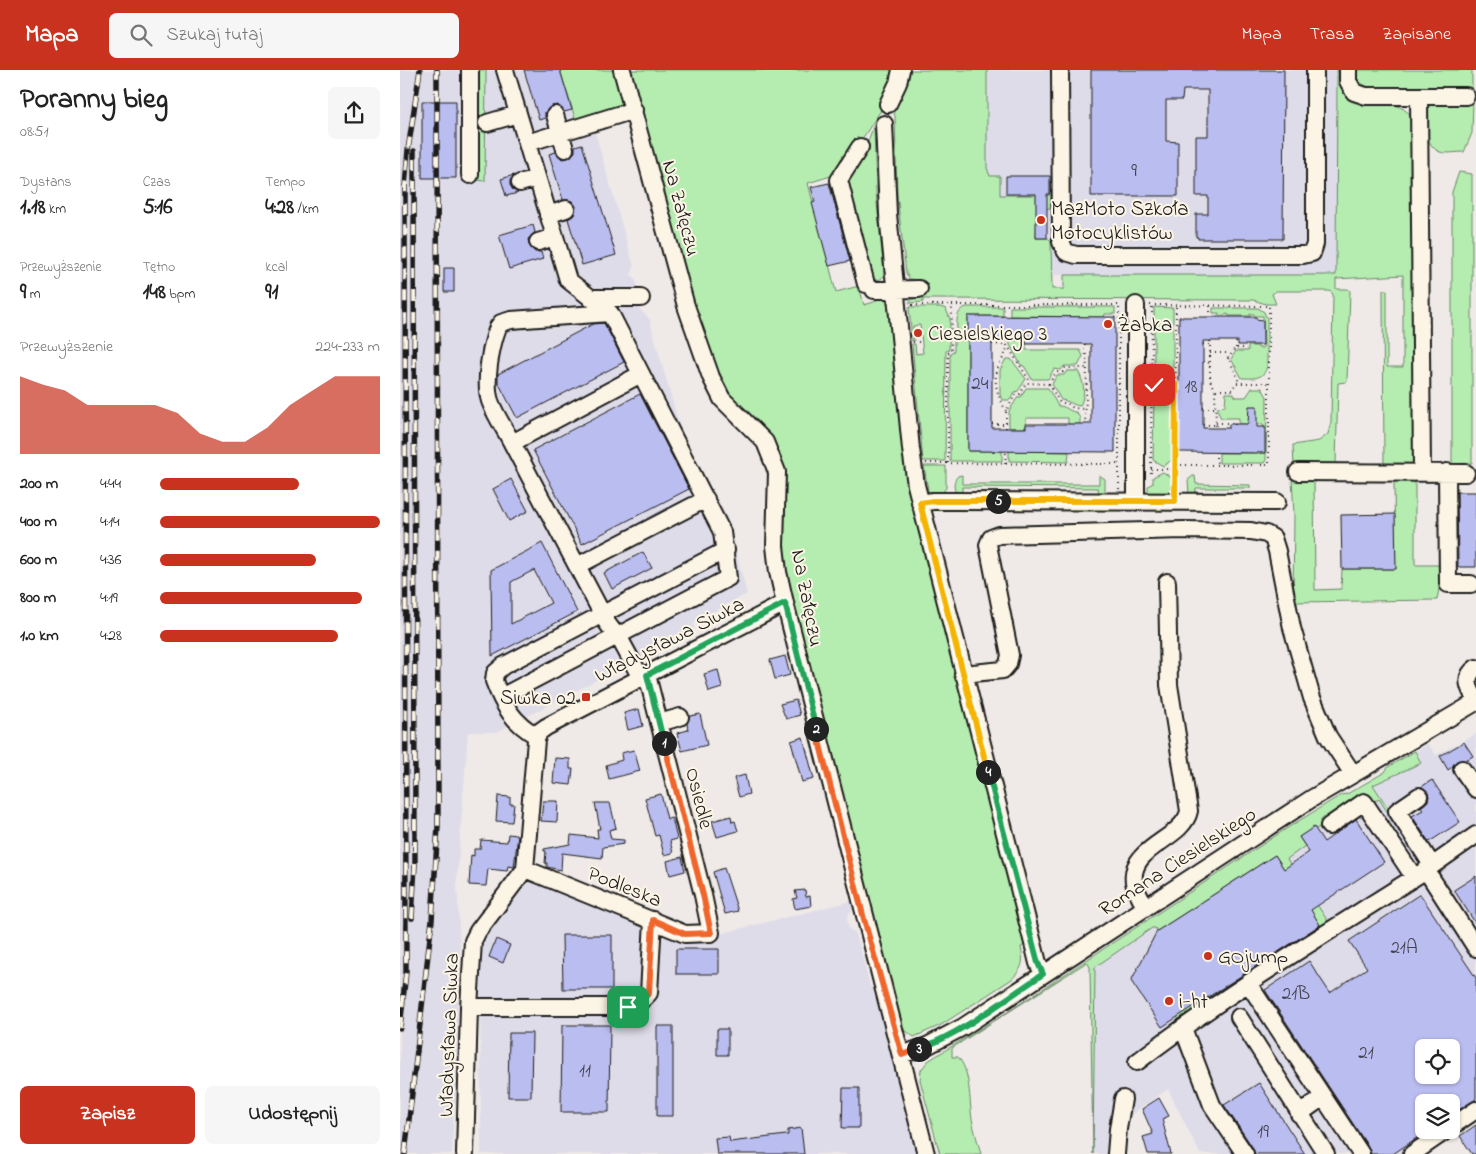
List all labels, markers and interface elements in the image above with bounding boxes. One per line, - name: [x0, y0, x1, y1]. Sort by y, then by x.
- search box: [109, 13, 459, 58]
- text: Mapa: [25, 18, 79, 53]
- icon: search: [127, 21, 155, 49]
- text: Szukaj tutaj: [167, 22, 262, 49]
- text: Mapa: [1242, 22, 1282, 48]
- text: Trasa: [1310, 22, 1354, 48]
- text: Zapisane: [1382, 22, 1451, 48]
- text: Poranny bieg: [20, 80, 168, 121]
- button: share: [328, 87, 380, 139]
- text: 08:51: [20, 120, 49, 144]
- street label: Na Załęczu: [653, 157, 707, 260]
- house number: 9: [1131, 158, 1137, 185]
- text: Dystans: [20, 172, 71, 193]
- text: Czas: [143, 172, 171, 193]
- text: Tempo: [265, 172, 305, 193]
- text: 1.18: [20, 193, 46, 223]
- text: 5:16: [143, 193, 172, 223]
- text: 4:28: [265, 193, 294, 223]
- place label: MazMoto Szkoła Motocyklistów: [1051, 195, 1189, 251]
- text: km: [46, 199, 66, 220]
- text: /km: [294, 199, 319, 220]
- marker: MazMoto Szkoła Motocyklistów: [1035, 214, 1047, 226]
- text: Przewyższenie: [20, 257, 102, 278]
- text: Tętno: [143, 257, 175, 278]
- text: kcal: [265, 257, 288, 278]
- text: 9: [20, 278, 26, 308]
- text: 148: [143, 278, 166, 308]
- text: 91: [265, 278, 278, 308]
- text: m: [26, 284, 41, 305]
- text: bpm: [166, 284, 195, 305]
- place label: Żabka: [1118, 311, 1172, 341]
- marker: Żabka: [1102, 318, 1114, 330]
- place label: Ciesielskiego 3: [928, 320, 1048, 352]
- marker: Ciesielskiego 3: [912, 327, 924, 339]
- text: Przewyższenie: [20, 335, 113, 359]
- text: 224–233 m: [315, 335, 380, 359]
- pin: [1133, 364, 1175, 406]
- house number: 24: [971, 371, 989, 398]
- icon: check: [1140, 371, 1168, 399]
- house number: 18: [1184, 374, 1198, 401]
- text: 200 m: [20, 472, 58, 496]
- text: 4:44: [100, 472, 121, 496]
- pin: 5: [986, 488, 1010, 514]
- text: 5: [994, 491, 1003, 512]
- text: 400 m: [20, 510, 57, 534]
- text: 4:14: [100, 510, 120, 534]
- street label: Na Załęczu: [782, 547, 830, 650]
- text: 600 m: [20, 548, 57, 572]
- text: 4:36: [100, 548, 122, 572]
- text: 800 m: [20, 586, 56, 610]
- text: 4:19: [100, 586, 118, 610]
- street label: Władysława Siwka: [590, 590, 751, 693]
- text: 1.0 km: [20, 624, 59, 648]
- text: 4:28: [100, 624, 122, 648]
- place label: Siwka 02: [500, 684, 576, 714]
- marker: Siwka 02: [580, 691, 592, 703]
- pin: 2: [804, 716, 828, 742]
- text: 2: [813, 719, 820, 740]
- pin: 1: [652, 730, 676, 756]
- text: 1: [662, 733, 667, 754]
- pin: 4: [976, 760, 1000, 784]
- text: 4: [986, 762, 991, 783]
- street label: Osiedle: [676, 765, 720, 833]
- street label: Romana Ciesielskiego: [1093, 800, 1264, 927]
- street label: Podleska: [583, 859, 666, 916]
- house number: 21A: [1390, 935, 1418, 962]
- place label: GOjump: [1218, 943, 1288, 973]
- marker: GOjump: [1202, 950, 1214, 962]
- street label: Władysława Siwka: [432, 953, 470, 1118]
- house number: 21B: [1282, 981, 1310, 1008]
- pin: [607, 986, 649, 1028]
- place label: i-ht: [1179, 988, 1208, 1018]
- icon: arrive: [614, 993, 642, 1021]
- marker: i-ht: [1163, 995, 1175, 1007]
- pin: 3: [906, 1036, 932, 1062]
- text: 3: [917, 1039, 922, 1060]
- map controls: [1415, 1039, 1460, 1139]
- button: locate: [1415, 1039, 1460, 1084]
- house number: 21: [1358, 1040, 1374, 1067]
- house number: 11: [579, 1058, 591, 1085]
- button: Zapisz: [20, 1086, 195, 1144]
- button: Udostępnij: [205, 1086, 380, 1144]
- button: layers: [1415, 1094, 1460, 1139]
- house number: 19: [1257, 1119, 1269, 1146]

